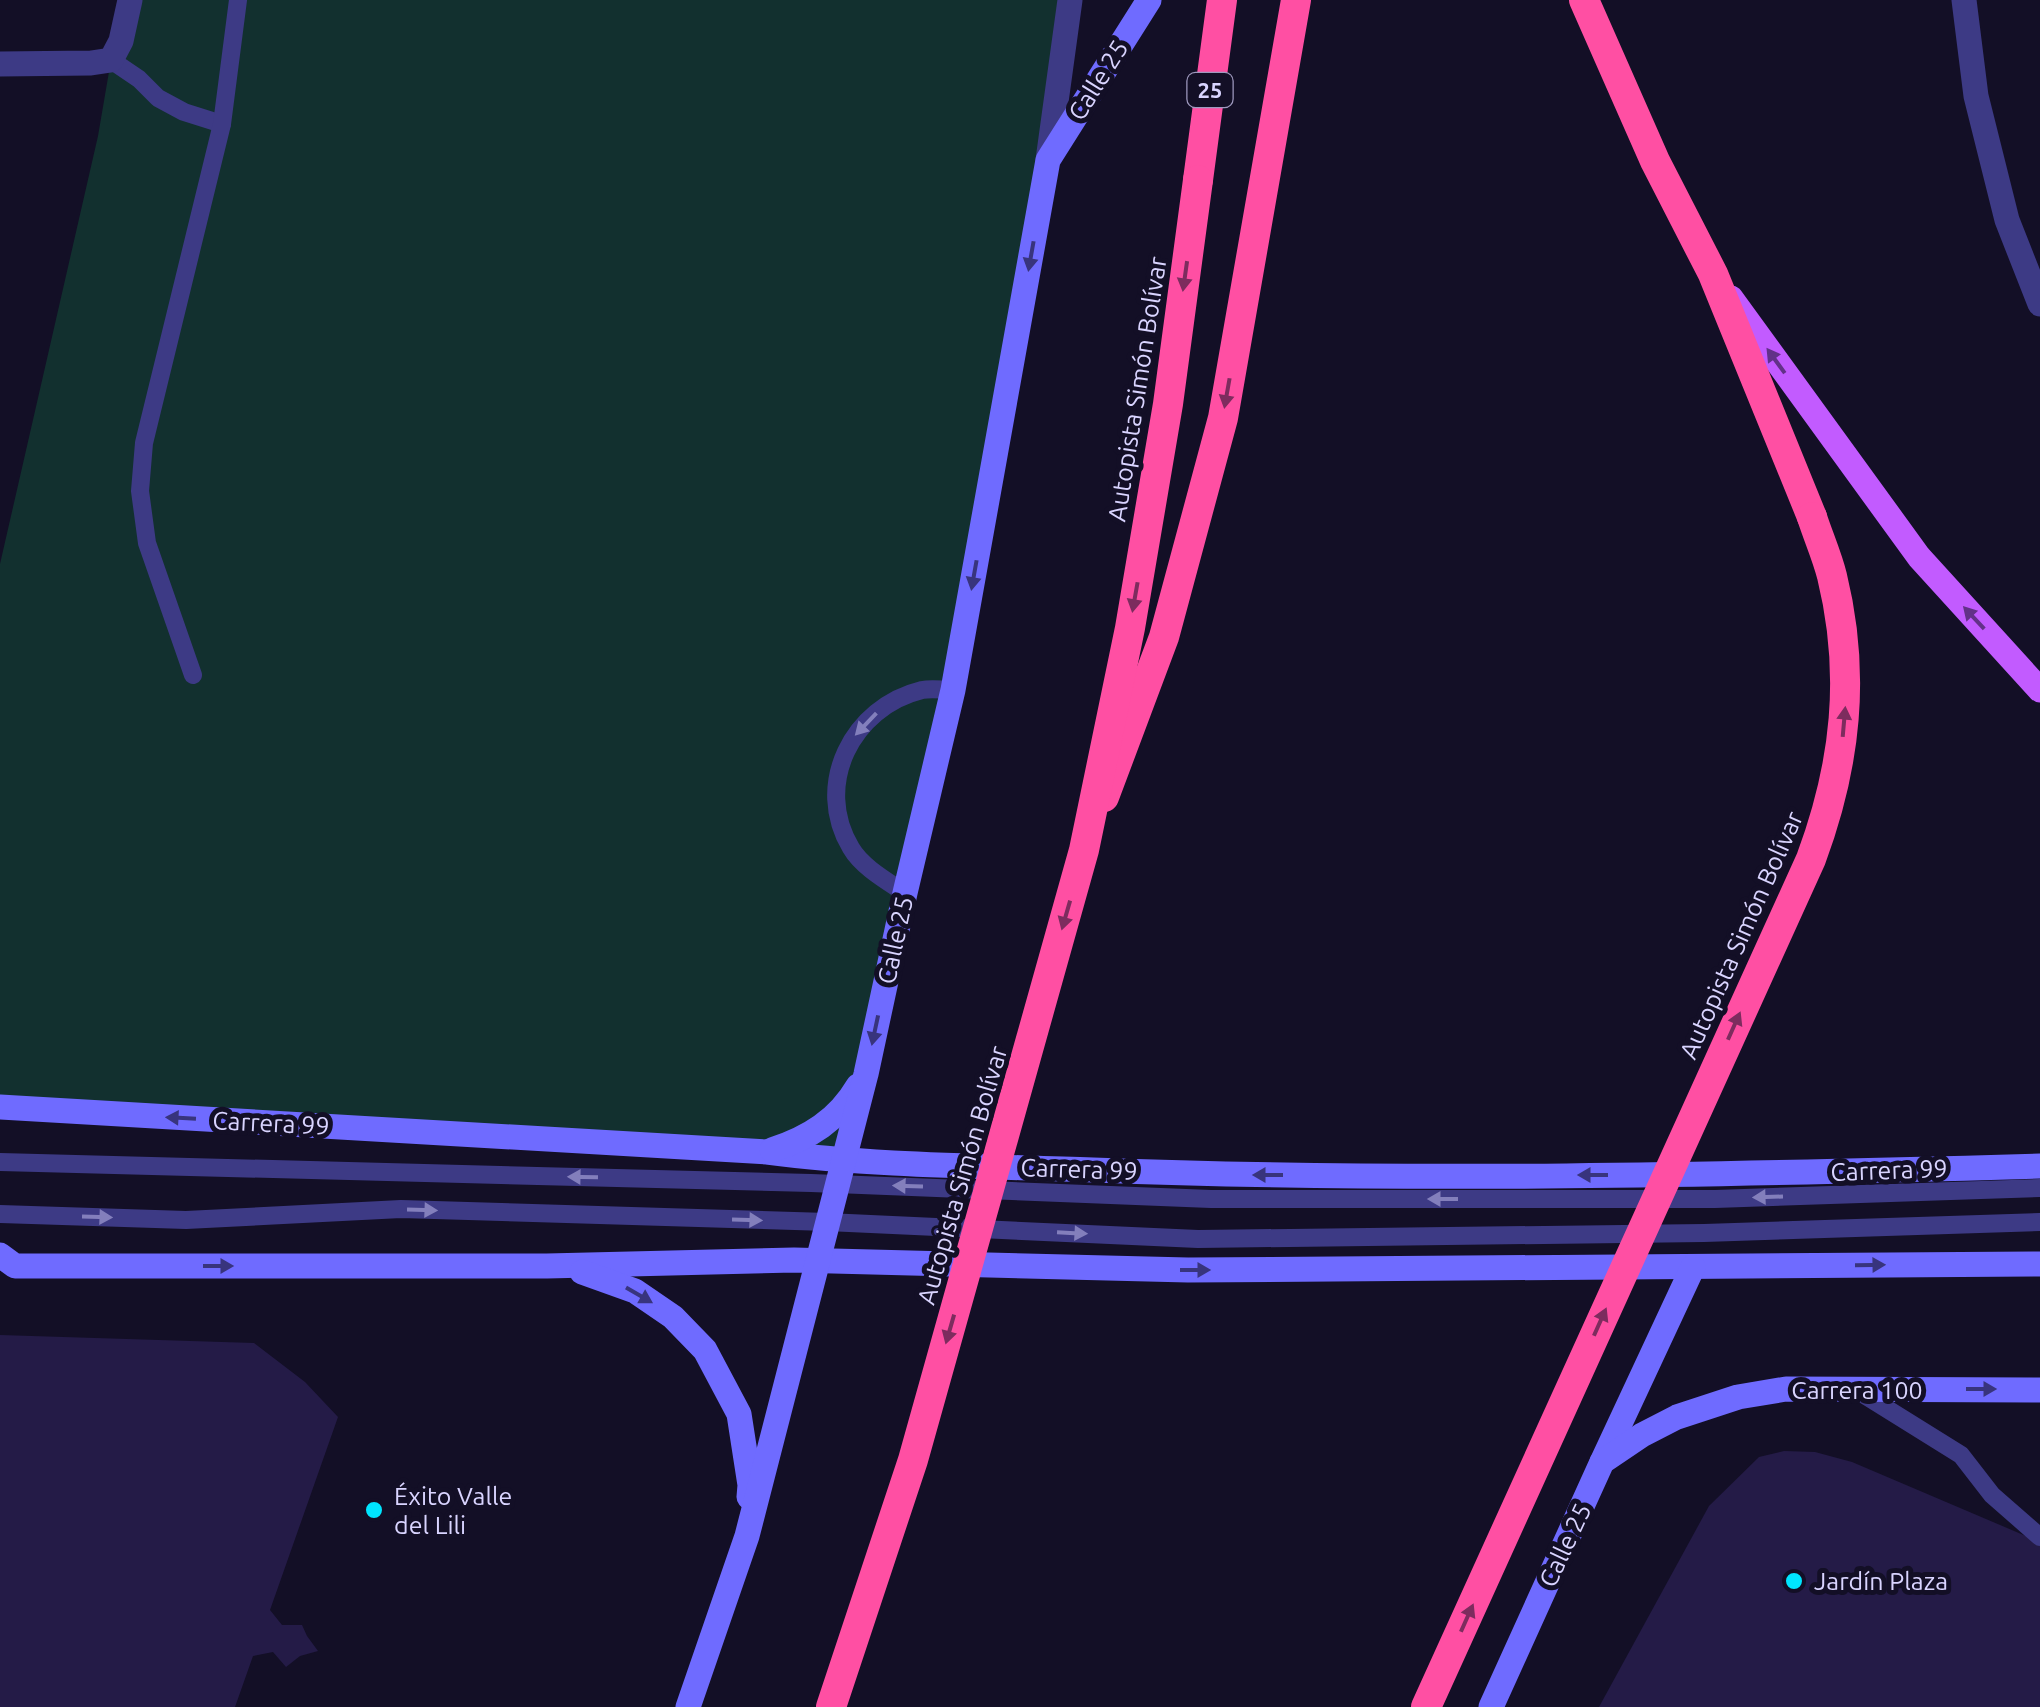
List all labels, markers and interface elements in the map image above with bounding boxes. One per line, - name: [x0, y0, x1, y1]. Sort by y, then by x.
- street label: Calle 25: [1063, 35, 1133, 125]
- road number: 25: [1188, 73, 1232, 107]
- one-way arrow: [1022, 240, 1038, 271]
- street label: Autopista Simón Bolívar: [1102, 254, 1172, 523]
- one-way arrow: [1177, 261, 1193, 292]
- one-way arrow: [1767, 348, 1786, 374]
- one-way arrow: [1219, 377, 1234, 409]
- one-way arrow: [965, 560, 981, 591]
- one-way arrow: [1127, 582, 1142, 613]
- one-way arrow: [1963, 607, 1986, 631]
- one-way arrow: [1836, 706, 1852, 738]
- one-way arrow: [855, 711, 878, 735]
- street label: Autopista Simón Bolívar: [1674, 807, 1808, 1063]
- street label: Calle 25: [872, 894, 918, 986]
- one-way arrow: [1057, 899, 1073, 930]
- one-way arrow: [1726, 1011, 1742, 1041]
- one-way arrow: [867, 1015, 883, 1046]
- street label: Autopista Simón Bolívar: [912, 1042, 1013, 1308]
- street label: Carrera 99: [212, 1106, 330, 1140]
- one-way arrow: [164, 1110, 196, 1126]
- street label: Carrera 99: [1020, 1153, 1138, 1185]
- street label: Carrera 99: [1830, 1154, 1948, 1186]
- one-way arrow: [1251, 1167, 1283, 1183]
- one-way arrow: [1576, 1167, 1608, 1183]
- one-way arrow: [567, 1168, 599, 1184]
- one-way arrow: [891, 1178, 923, 1194]
- one-way arrow: [1751, 1190, 1783, 1206]
- one-way arrow: [1426, 1191, 1458, 1207]
- one-way arrow: [407, 1202, 439, 1218]
- one-way arrow: [82, 1210, 114, 1226]
- one-way arrow: [731, 1213, 763, 1229]
- one-way arrow: [1056, 1225, 1088, 1241]
- one-way arrow: [1854, 1257, 1886, 1273]
- one-way arrow: [202, 1258, 234, 1274]
- one-way arrow: [1179, 1262, 1211, 1278]
- one-way arrow: [625, 1286, 653, 1304]
- one-way arrow: [1592, 1307, 1609, 1336]
- one-way arrow: [941, 1313, 957, 1344]
- street label: Carrera 100: [1791, 1376, 1923, 1404]
- one-way arrow: [1965, 1381, 1997, 1397]
- place label: Éxito Valle del Lili: [394, 1482, 512, 1539]
- marker: Éxito Valle del Lili: [363, 1499, 385, 1521]
- street label: Calle 25: [1533, 1499, 1597, 1591]
- place label: Jardín Plaza: [1814, 1567, 1948, 1595]
- marker: Jardín Plaza: [1783, 1570, 1805, 1592]
- one-way arrow: [1458, 1603, 1475, 1632]

